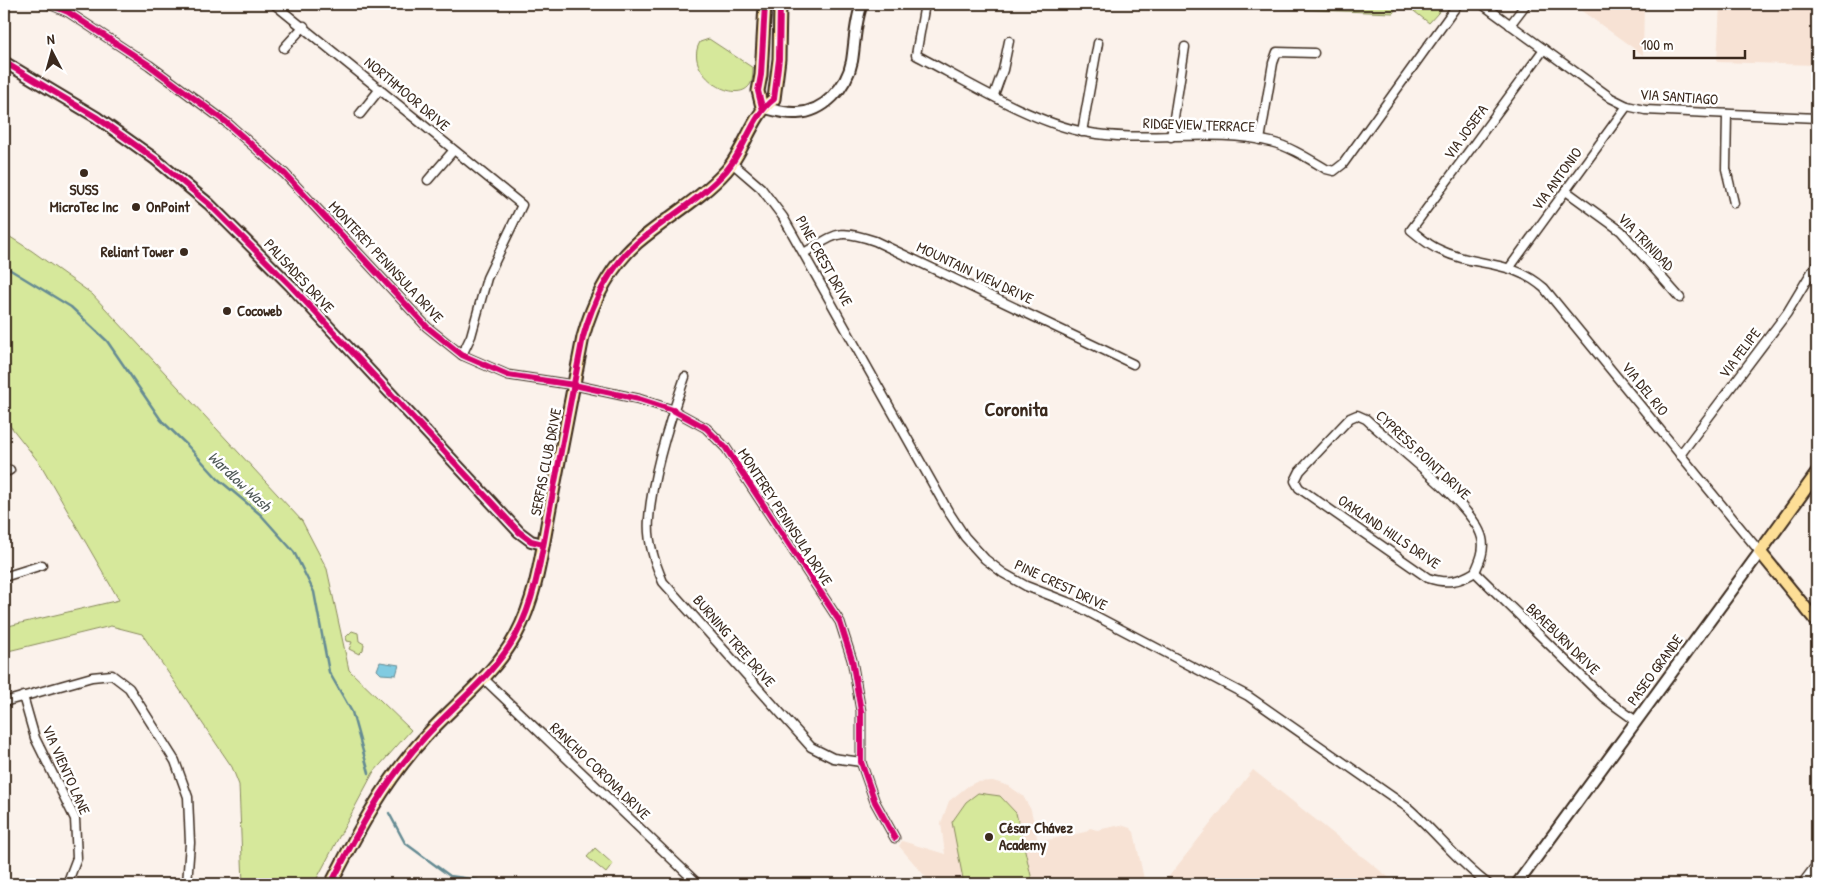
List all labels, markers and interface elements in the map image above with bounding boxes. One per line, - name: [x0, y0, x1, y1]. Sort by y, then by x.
- north arrow: [28, 28, 78, 78]
- scale bar: [1634, 28, 1745, 60]
- text: N: [46, 29, 56, 48]
- text: 100 m: [1641, 34, 1674, 55]
- street label: NORTHMOOR DRIVE: [360, 52, 455, 136]
- street label: VIA SANTIAGO: [1639, 83, 1719, 110]
- street label: VIA JOSEFA: [1439, 99, 1493, 163]
- street label: RIDGEVIEW TERRACE: [1143, 112, 1256, 137]
- street label: VIA ANTONIO: [1527, 143, 1587, 215]
- marker: SUSS MicroTec Inc: [78, 167, 90, 179]
- place label: SUSS MicroTec Inc: [50, 179, 119, 217]
- place label: OnPoint: [146, 196, 191, 217]
- street label: MONTEREY PENINSULA DRIVE: [324, 196, 449, 328]
- marker: OnPoint: [130, 201, 142, 213]
- street label: VIA TRINIDAD: [1613, 208, 1680, 276]
- street label: PINE CREST DRIVE: [791, 212, 858, 310]
- street label: PALISADES DRIVE: [259, 234, 340, 318]
- street label: MOUNTAIN VIEW DRIVE: [913, 236, 1037, 309]
- place label: Reliant Tower: [101, 241, 174, 262]
- marker: Reliant Tower: [178, 246, 190, 258]
- place label: Cocoweb: [237, 300, 282, 321]
- marker: Cocoweb: [221, 305, 233, 317]
- street label: VIA FELIPE: [1714, 323, 1766, 382]
- street label: VIA DEL RIO: [1617, 357, 1674, 420]
- district label: Coronita: [984, 395, 1048, 422]
- street label: CYPRESS POINT DRIVE: [1371, 405, 1476, 504]
- street label: SERFAS CLUB DRIVE: [525, 406, 566, 518]
- street label: MONTEREY PENINSULA DRIVE: [733, 444, 838, 590]
- water label: Wardlow Wash: [203, 446, 277, 517]
- street label: OAKLAND HILLS DRIVE: [1334, 489, 1445, 574]
- street label: PINE CREST DRIVE: [1011, 554, 1111, 615]
- street label: BURNING TREE DRIVE: [688, 590, 781, 692]
- street label: BRAEBURN DRIVE: [1522, 598, 1605, 679]
- street label: PASEO GRANDE: [1622, 630, 1688, 709]
- street label: RANCHO CORONA DRIVE: [546, 717, 655, 824]
- street label: VIA VIENTO LANE: [37, 722, 96, 818]
- place label: César Chávez Academy: [999, 817, 1073, 856]
- marker: César Chávez Academy: [983, 831, 995, 843]

